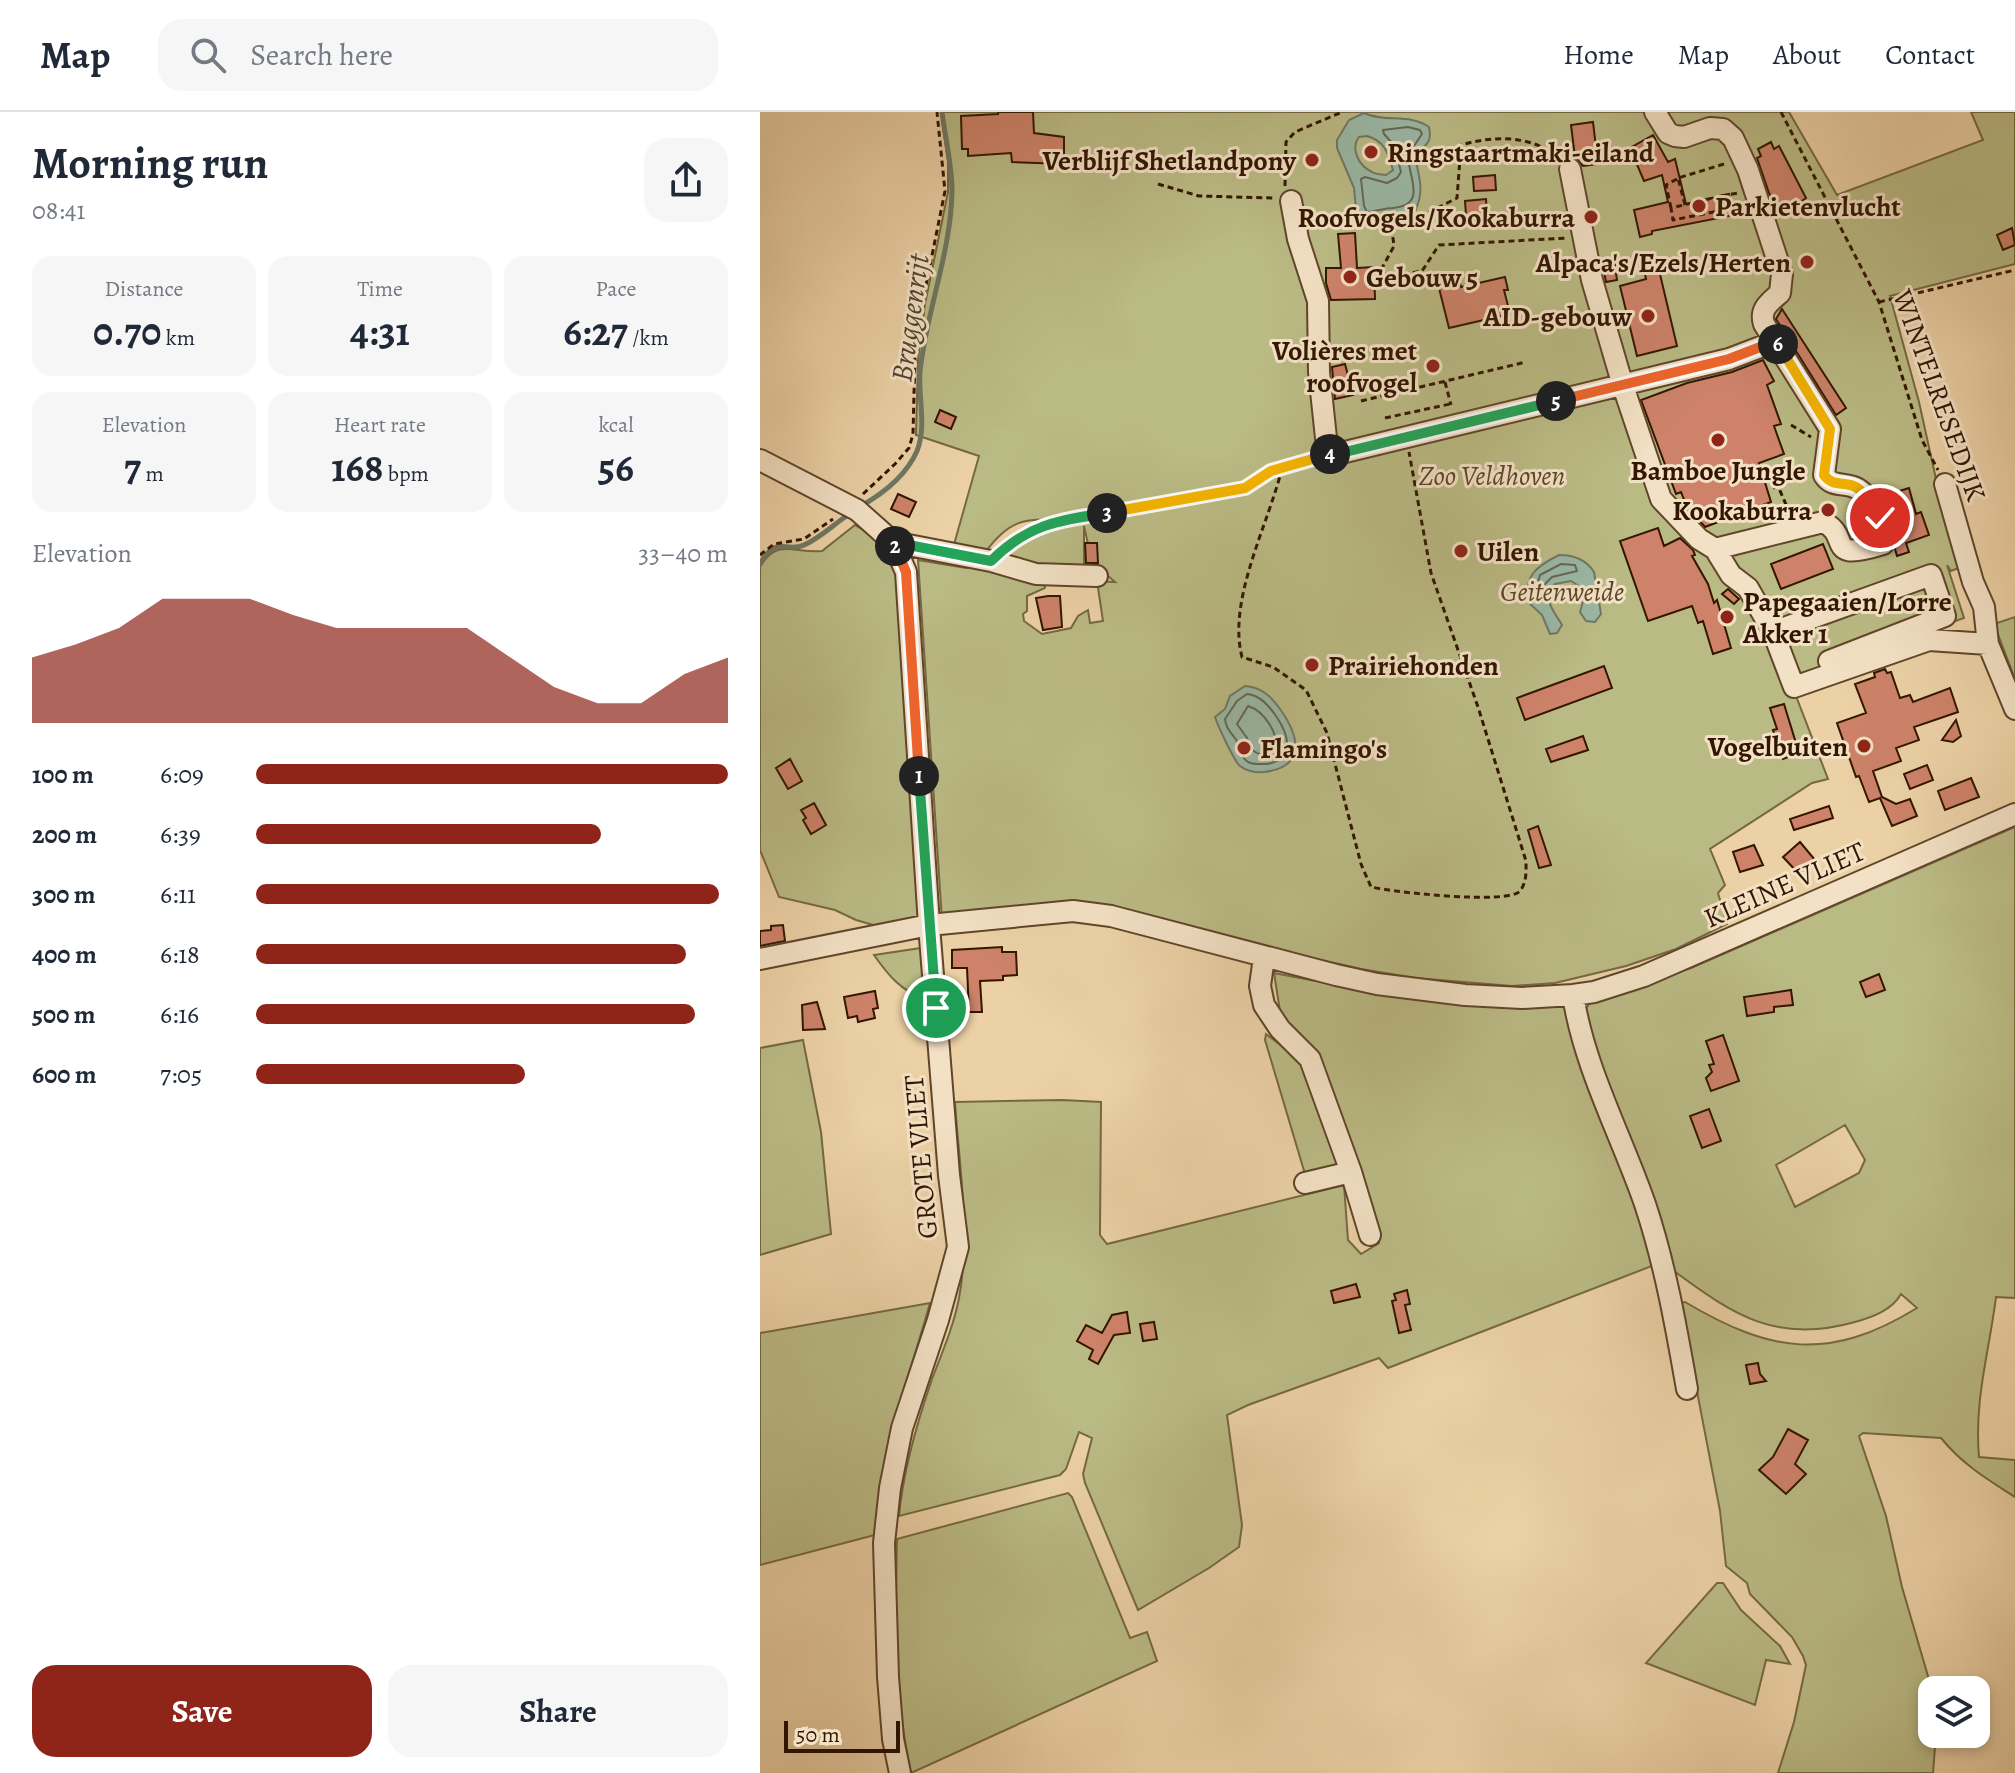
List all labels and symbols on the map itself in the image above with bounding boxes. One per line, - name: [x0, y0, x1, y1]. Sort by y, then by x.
- place label: Ringstaartmaki-eiland: [1387, 134, 1655, 172]
- place label: Verblijf Shetlandpony: [1041, 142, 1297, 180]
- marker: Ringstaartmaki-eiland: [1362, 143, 1380, 161]
- marker: Verblijf Shetlandpony: [1303, 151, 1321, 169]
- place label: Parkietenvlucht: [1715, 188, 1901, 226]
- marker: Parkietenvlucht: [1690, 197, 1708, 215]
- place label: Roofvogels/Kookaburra: [1298, 199, 1575, 237]
- marker: Roofvogels/Kookaburra: [1582, 208, 1600, 226]
- place label: Alpaca's/Ezels/Herten: [1535, 244, 1791, 282]
- water label: Bruggenrijt: [881, 250, 939, 384]
- marker: Alpaca's/Ezels/Herten: [1798, 253, 1816, 271]
- place label: Gebouw 5: [1366, 259, 1478, 297]
- marker: Gebouw 5: [1341, 268, 1359, 286]
- street label: WINTELRESEDIJK: [1883, 283, 1995, 507]
- place label: AID-gebouw: [1482, 298, 1632, 336]
- marker: AID-gebouw: [1639, 307, 1657, 325]
- pin: 6: [1758, 324, 1798, 364]
- place label: Volières met roofvogel: [1271, 332, 1418, 402]
- marker: Volières met roofvogel: [1424, 357, 1442, 375]
- pin: 5: [1536, 381, 1576, 421]
- marker: Bamboe Jungle: [1709, 431, 1727, 449]
- pin: 4: [1310, 434, 1350, 474]
- place label: Bamboe Jungle: [1630, 452, 1806, 490]
- park label: Zoo Veldhoven: [1419, 457, 1565, 495]
- pin: [1846, 484, 1914, 552]
- place label: Kookaburra: [1672, 492, 1812, 530]
- pin: 3: [1087, 493, 1127, 533]
- marker: Kookaburra: [1819, 501, 1837, 519]
- pin: 2: [875, 526, 915, 566]
- place label: Uilen: [1477, 533, 1539, 571]
- marker: Uilen: [1452, 542, 1470, 560]
- park label: Geitenweide: [1500, 573, 1624, 611]
- place label: Papegaaien/Lorre Akker 1: [1742, 583, 1952, 653]
- marker: Papegaaien/Lorre Akker 1: [1718, 608, 1736, 626]
- place label: Prairiehonden: [1328, 647, 1499, 685]
- marker: Prairiehonden: [1303, 656, 1321, 674]
- place label: Vogelbuiten: [1707, 728, 1848, 766]
- place label: Flamingo's: [1260, 730, 1387, 768]
- marker: Vogelbuiten: [1855, 737, 1873, 755]
- marker: Flamingo's: [1235, 739, 1253, 757]
- pin: 1: [899, 756, 939, 796]
- street label: KLEINE VLIET: [1698, 832, 1871, 937]
- pin: [902, 974, 970, 1042]
- street label: GROTE VLIET: [895, 1073, 947, 1241]
- scale bar: [784, 1717, 900, 1753]

